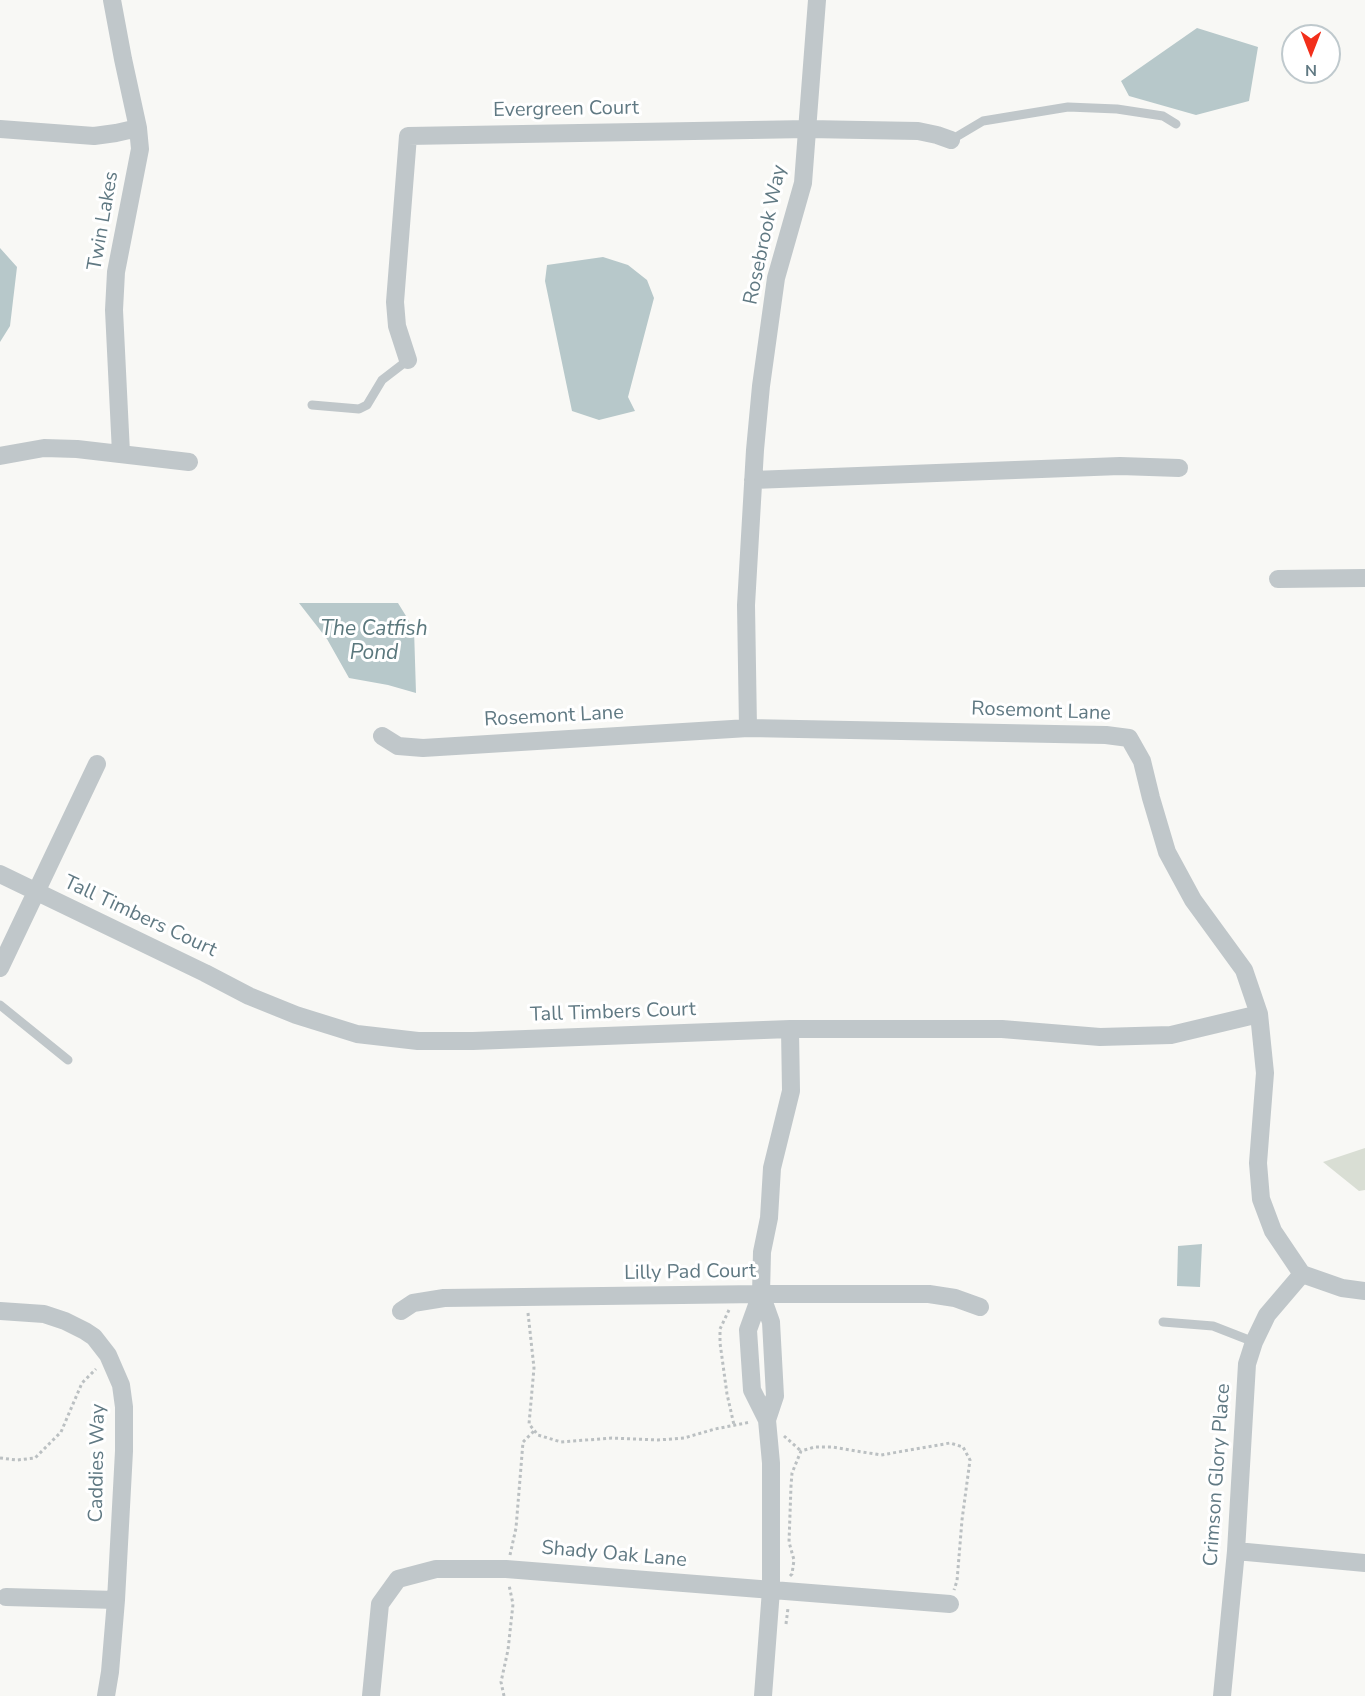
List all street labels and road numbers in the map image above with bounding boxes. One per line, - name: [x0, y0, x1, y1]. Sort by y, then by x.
- street label: Evergreen Court: [493, 97, 639, 123]
- street label: Rosebrook Way: [739, 163, 793, 307]
- street label: Twin Lakes: [83, 170, 125, 272]
- street label: Rosemont Lane: [971, 698, 1111, 726]
- street label: Rosemont Lane: [484, 701, 624, 733]
- street label: Tall Timbers Court: [60, 871, 220, 963]
- street label: Tall Timbers Court: [530, 998, 696, 1028]
- street label: Lilly Pad Court: [624, 1260, 756, 1286]
- street label: Crimson Glory Place: [1200, 1383, 1236, 1567]
- street label: Caddies Way: [85, 1403, 111, 1523]
- street label: Shady Oak Lane: [540, 1537, 688, 1573]

